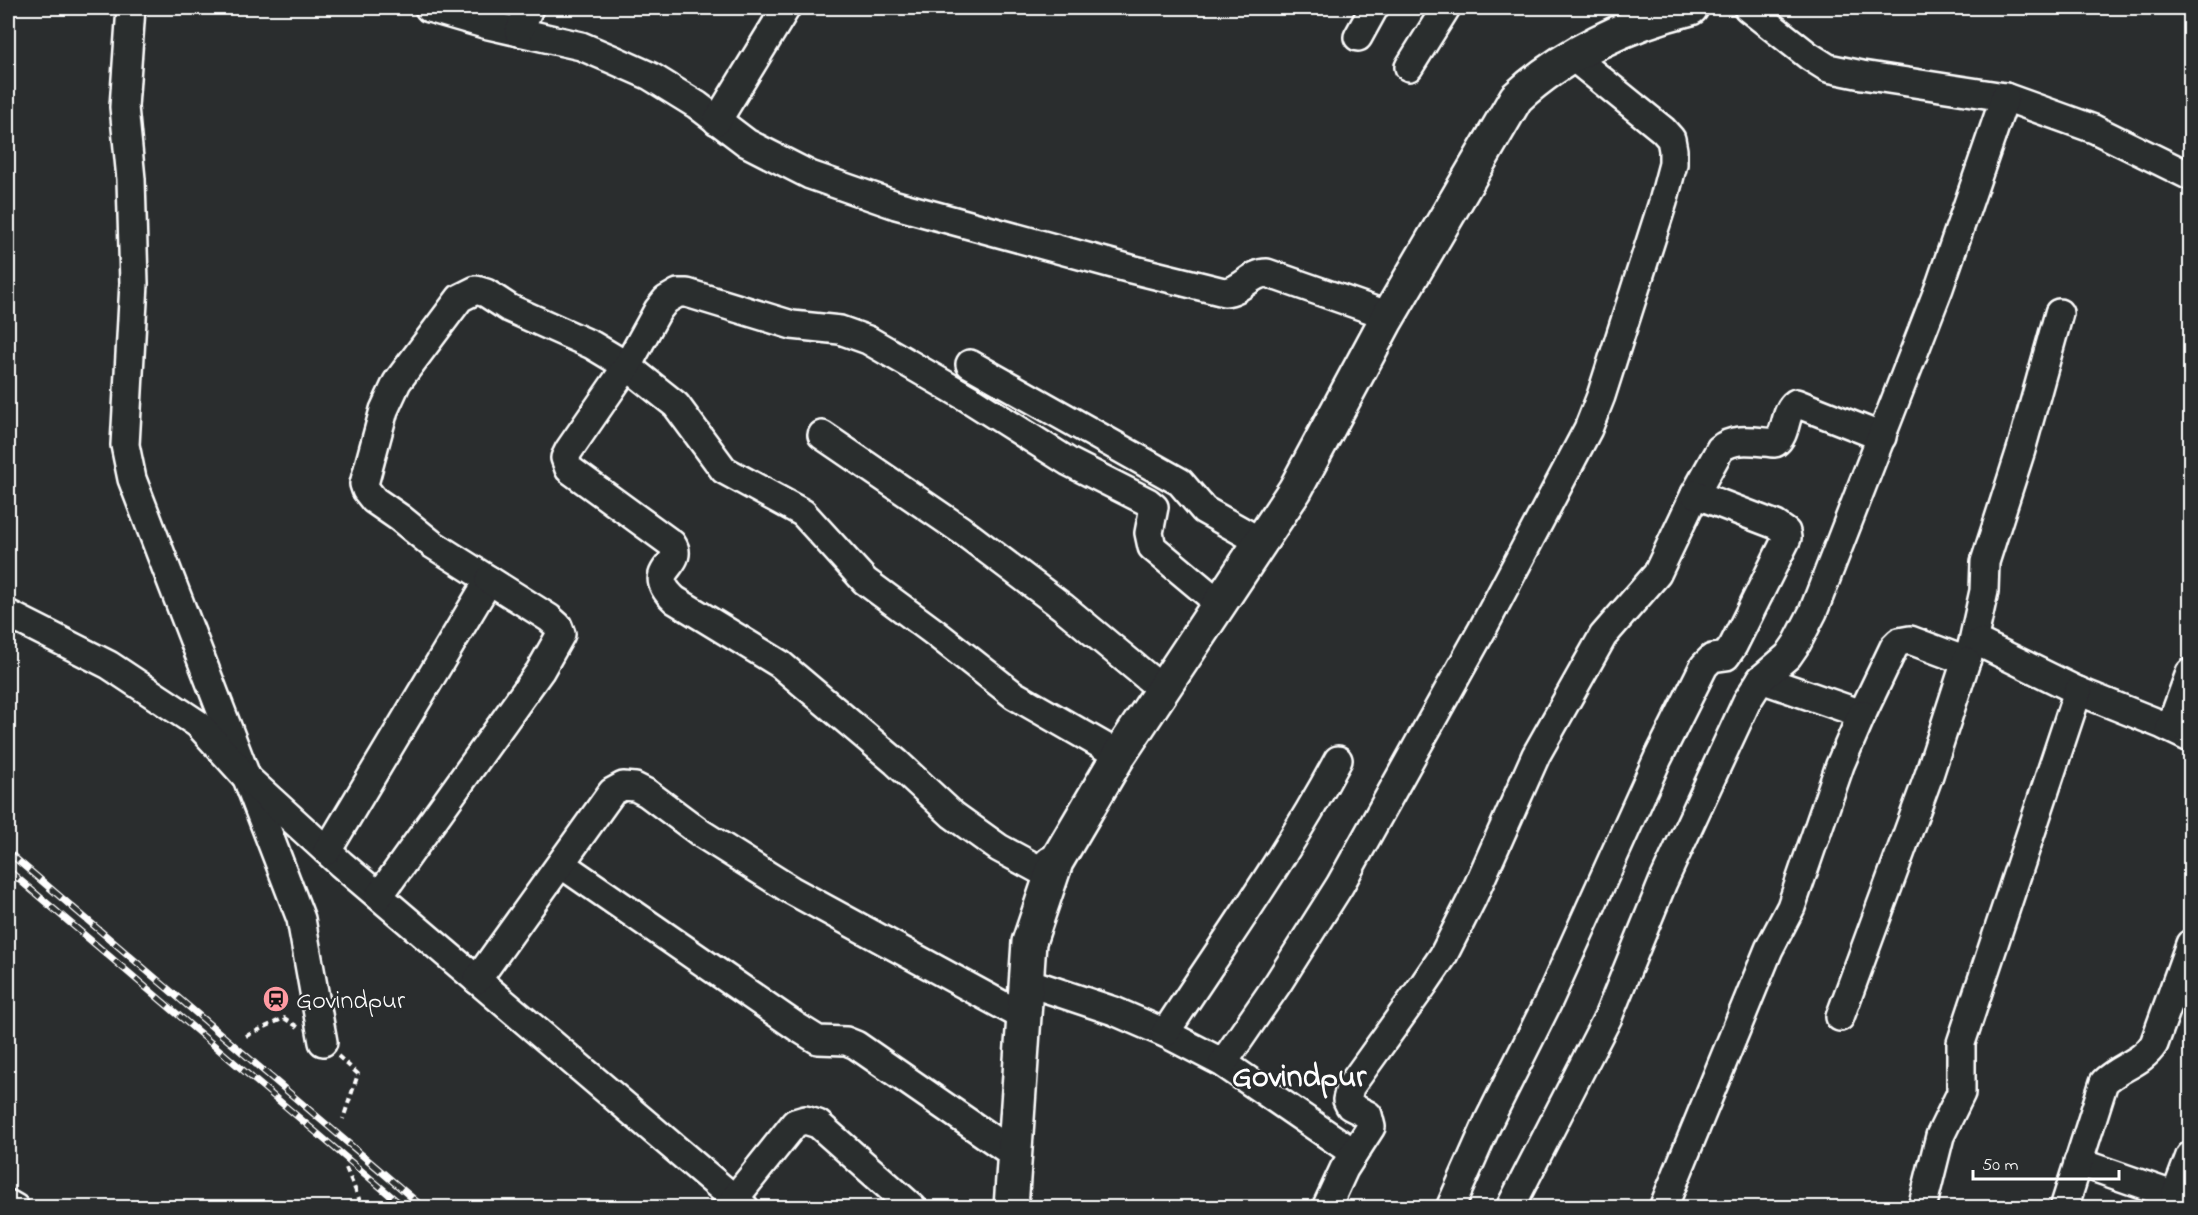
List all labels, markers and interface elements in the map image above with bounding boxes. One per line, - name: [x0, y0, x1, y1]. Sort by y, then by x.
- place label: Govindpur: [296, 983, 406, 1021]
- station icon: Govindpur: [261, 984, 291, 1014]
- district label: Govindpur: [1232, 1055, 1367, 1102]
- scale bar: [1973, 1143, 2118, 1181]
- text: 50 m: [1982, 1153, 2019, 1179]

